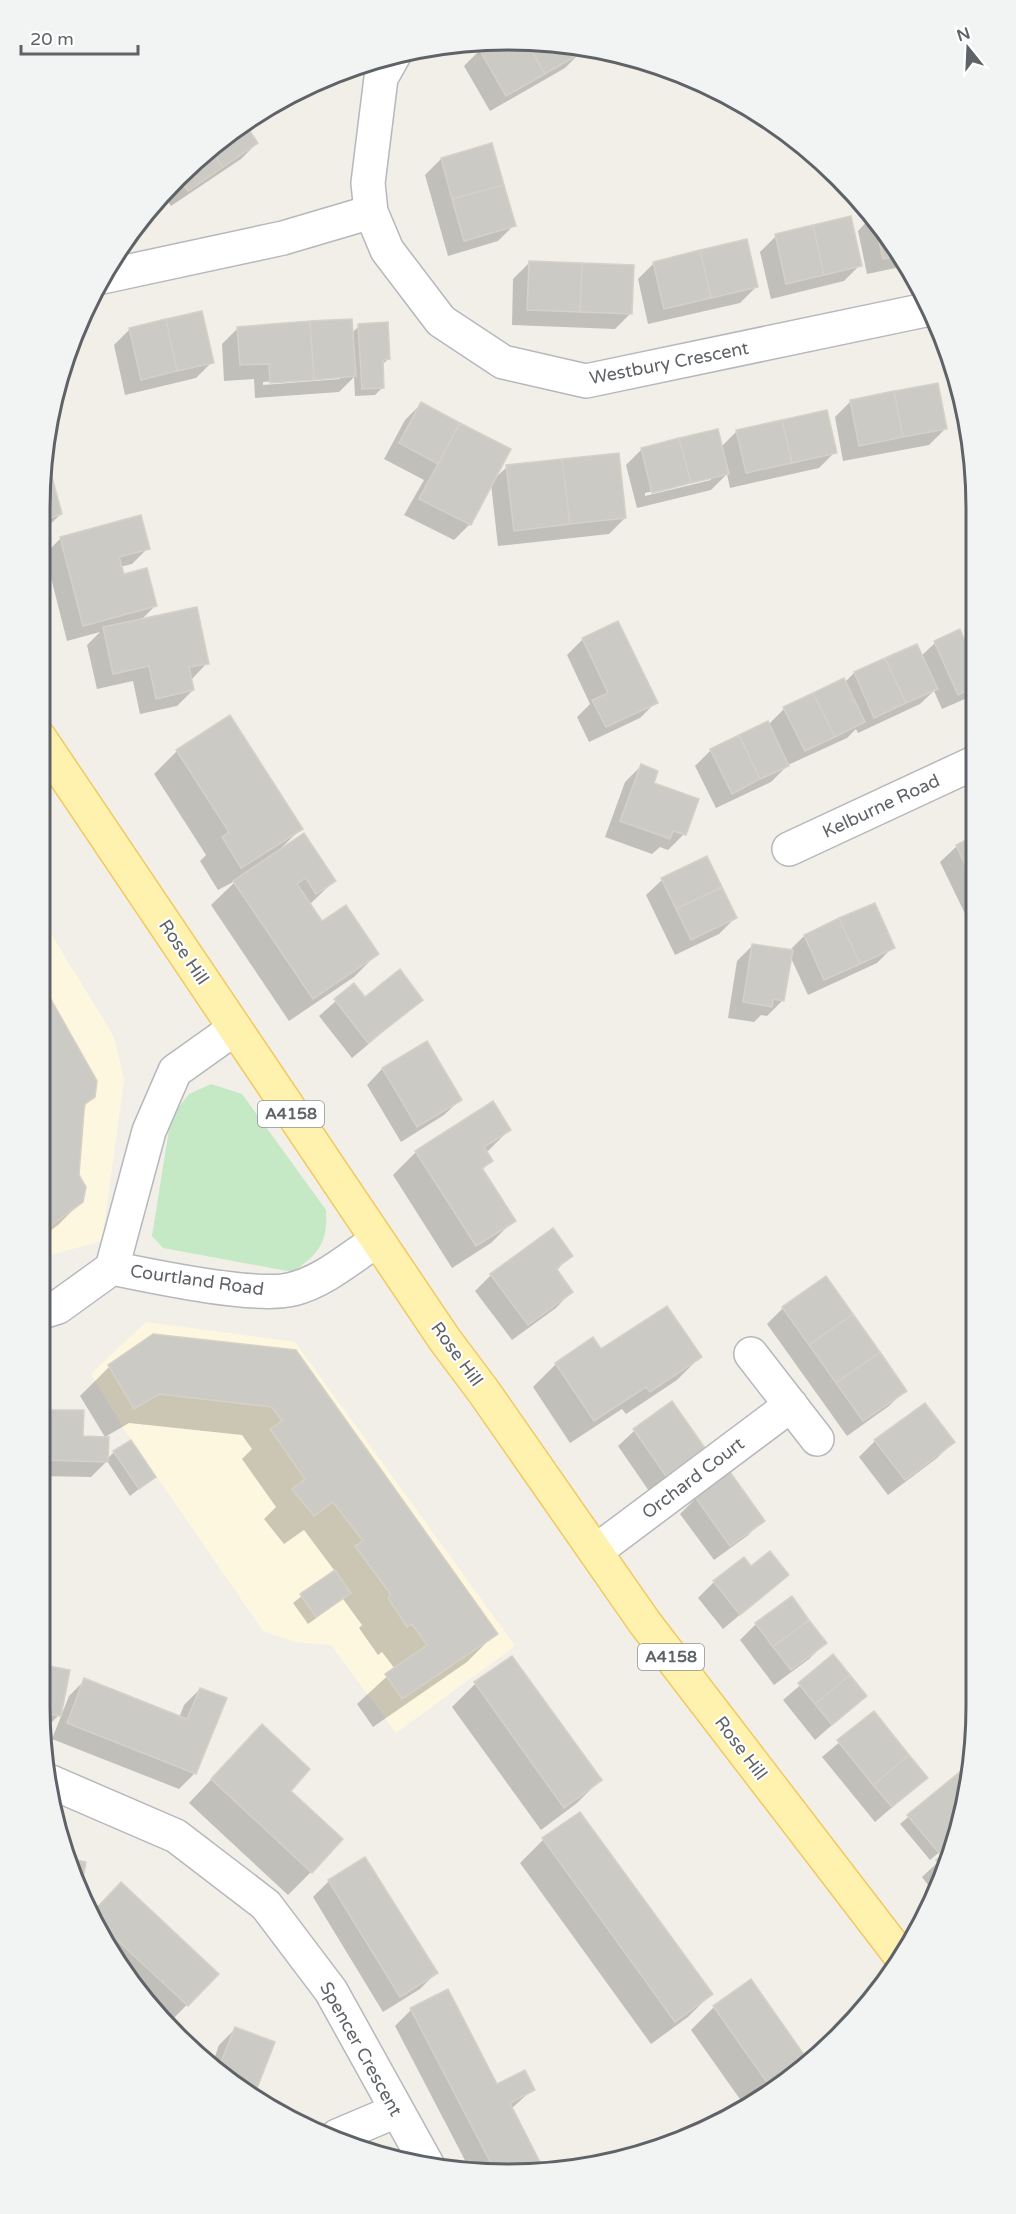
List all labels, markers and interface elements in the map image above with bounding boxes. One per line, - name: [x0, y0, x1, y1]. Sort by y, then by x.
- scale bar: [21, 18, 138, 56]
- north arrow: [938, 18, 998, 78]
- text: N: [954, 23, 973, 46]
- text: 20 m: [30, 28, 74, 50]
- street label: Westbury Crescent: [588, 337, 751, 389]
- street label: Kelburne Road: [819, 769, 943, 843]
- street label: Rose Hill: [154, 915, 214, 989]
- road number: A4158: [258, 1101, 324, 1127]
- street label: Courtland Road: [129, 1260, 265, 1300]
- street label: Rose Hill: [426, 1318, 488, 1390]
- street label: Orchard Court: [638, 1432, 749, 1524]
- road number: A4158: [638, 1644, 704, 1670]
- street label: Rose Hill: [710, 1712, 772, 1784]
- street label: Spencer Crescent: [315, 1978, 407, 2120]

